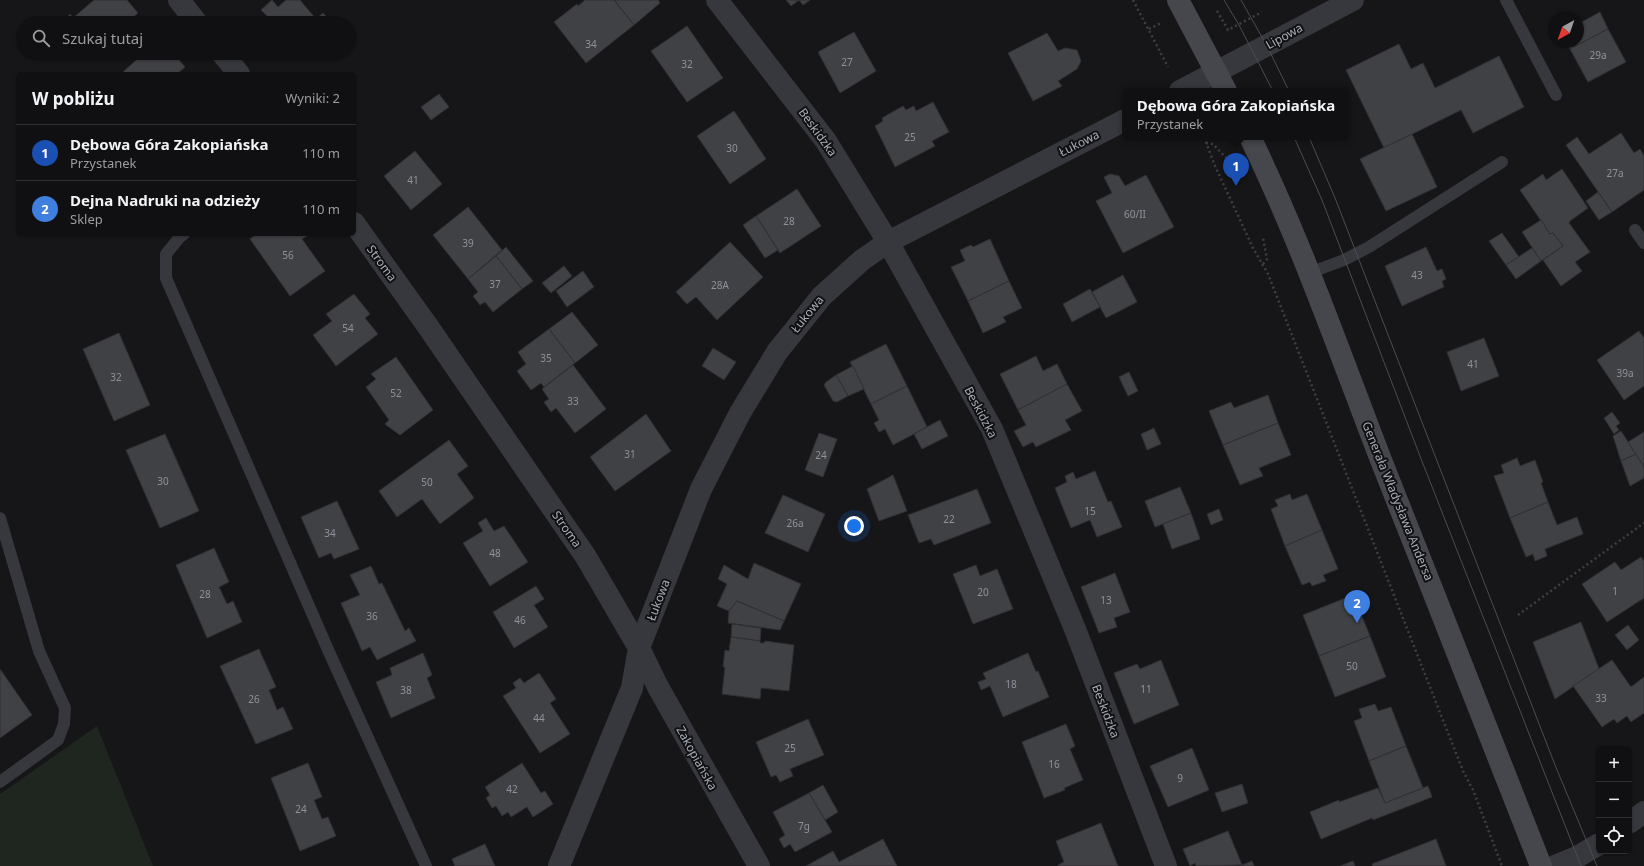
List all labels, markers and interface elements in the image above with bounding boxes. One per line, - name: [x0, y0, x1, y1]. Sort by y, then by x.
- north arrow: [1548, 12, 1584, 48]
- search box: [16, 16, 356, 60]
- street label: Lipowa: [1262, 19, 1306, 53]
- icon: search: [30, 27, 52, 49]
- text: Szukaj tutaj: [62, 28, 143, 48]
- house number: 34: [585, 37, 597, 51]
- house number: 29a: [1589, 48, 1607, 62]
- house number: 27: [841, 55, 853, 69]
- house number: 32: [681, 57, 693, 71]
- text: W pobliżu: [32, 87, 115, 110]
- popup: [1122, 88, 1350, 140]
- text: Wyniki: 2: [285, 89, 340, 107]
- text: Dębowa Góra Zakopiańska: [1137, 95, 1335, 115]
- street label: Beskidzka: [795, 104, 841, 160]
- text: Przystanek: [1137, 115, 1203, 133]
- street label: Łukowa: [1056, 126, 1102, 160]
- house number: 25: [904, 130, 916, 144]
- text: Dębowa Góra Zakopiańska: [70, 134, 269, 154]
- house number: 30: [726, 141, 738, 155]
- text: 1: [41, 144, 49, 162]
- text: 110 m: [302, 144, 340, 162]
- pin: 1: [1223, 153, 1249, 186]
- text: Przystanek: [70, 154, 137, 172]
- house number: 27a: [1606, 166, 1624, 180]
- house number: 41: [407, 173, 419, 187]
- text: Dejna Nadruki na odzieży: [70, 190, 260, 210]
- text: 2: [41, 200, 49, 218]
- text: 110 m: [302, 200, 340, 218]
- house number: 60/II: [1124, 207, 1146, 221]
- text: Sklep: [70, 210, 103, 228]
- house number: 28: [783, 214, 795, 228]
- house number: 39: [462, 236, 474, 250]
- street label: Stroma: [363, 241, 401, 285]
- house number: 56: [282, 248, 294, 262]
- house number: 43: [1411, 268, 1423, 282]
- house number: 37: [489, 277, 501, 291]
- house number: 28A: [711, 278, 730, 292]
- street label: Łukowa: [787, 292, 827, 336]
- house number: 54: [342, 321, 354, 335]
- house number: 35: [540, 351, 552, 365]
- house number: 41: [1467, 357, 1479, 371]
- house number: 39a: [1616, 366, 1634, 380]
- house number: 32: [110, 370, 122, 384]
- street label: Beskidzka: [960, 383, 1002, 441]
- house number: 52: [390, 386, 402, 400]
- house number: 33: [567, 394, 579, 408]
- street label: Generała Władysława Andersa: [1358, 419, 1438, 583]
- house number: 31: [624, 447, 636, 461]
- house number: 24: [815, 448, 827, 462]
- house number: 30: [157, 474, 169, 488]
- house number: 50: [421, 475, 433, 489]
- house number: 15: [1084, 504, 1096, 518]
- street label: Stroma: [548, 507, 586, 551]
- house number: 22: [943, 512, 955, 526]
- house number: 26a: [786, 516, 804, 530]
- your location: [844, 516, 864, 536]
- house number: 34: [324, 526, 336, 540]
- house number: 48: [489, 546, 501, 560]
- street label: Łukowa: [642, 577, 674, 623]
- house number: 1: [1612, 584, 1618, 598]
- house number: 20: [977, 585, 989, 599]
- house number: 28: [199, 587, 211, 601]
- pin: 2: [1344, 590, 1370, 623]
- house number: 13: [1100, 593, 1112, 607]
- house number: 36: [366, 609, 378, 623]
- house number: 46: [514, 613, 526, 627]
- house number: 50: [1346, 659, 1358, 673]
- house number: 18: [1005, 677, 1017, 691]
- street label: Beskidzka: [1088, 682, 1124, 740]
- house number: 11: [1140, 682, 1152, 696]
- house number: 38: [400, 683, 412, 697]
- house number: 33: [1595, 691, 1607, 705]
- house number: 26: [248, 692, 260, 706]
- house number: 44: [533, 711, 545, 725]
- street label: Zakopiańska: [672, 723, 722, 793]
- house number: 25: [784, 741, 796, 755]
- map controls: [1596, 746, 1632, 854]
- button: +: [1596, 746, 1632, 782]
- house number: 16: [1048, 757, 1060, 771]
- house number: 9: [1177, 771, 1183, 785]
- house number: 42: [506, 782, 518, 796]
- button: −: [1596, 782, 1632, 818]
- house number: 24: [295, 802, 307, 816]
- button: locate: [1596, 818, 1632, 854]
- house number: 7g: [798, 819, 810, 833]

